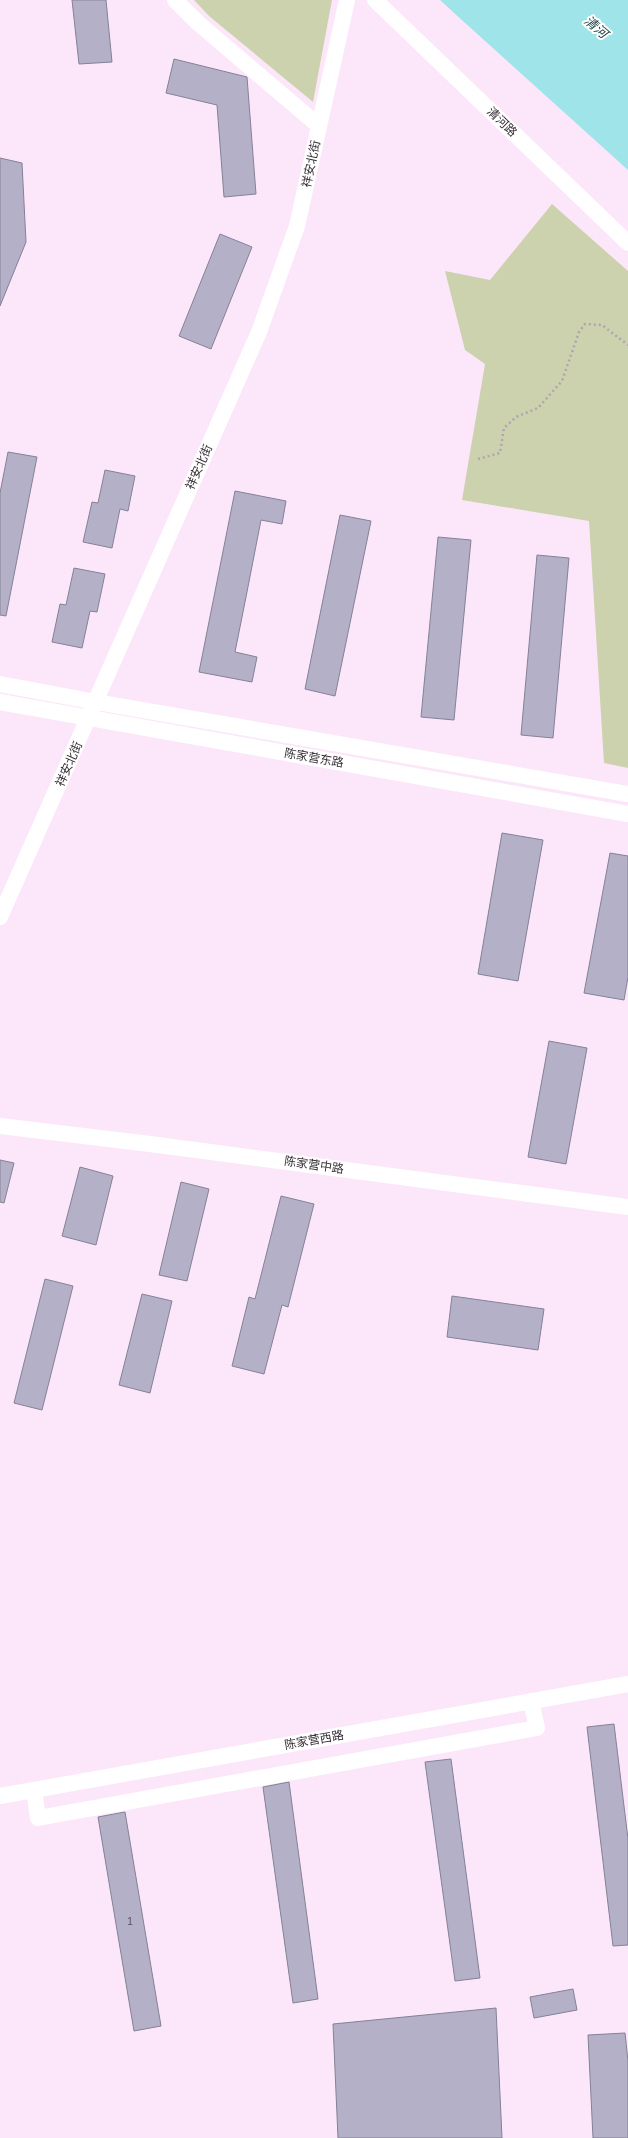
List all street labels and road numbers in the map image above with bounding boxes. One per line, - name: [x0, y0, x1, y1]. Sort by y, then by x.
- street label: 清河路: [484, 104, 520, 140]
- street label: 祥安北街: [299, 139, 323, 189]
- street label: 祥安北街: [183, 442, 215, 492]
- street label: 祥安北街: [53, 739, 85, 789]
- street label: 陈家营东路: [283, 746, 345, 770]
- street label: 陈家营中路: [283, 1154, 345, 1176]
- street label: 陈家营西路: [283, 1728, 345, 1752]

